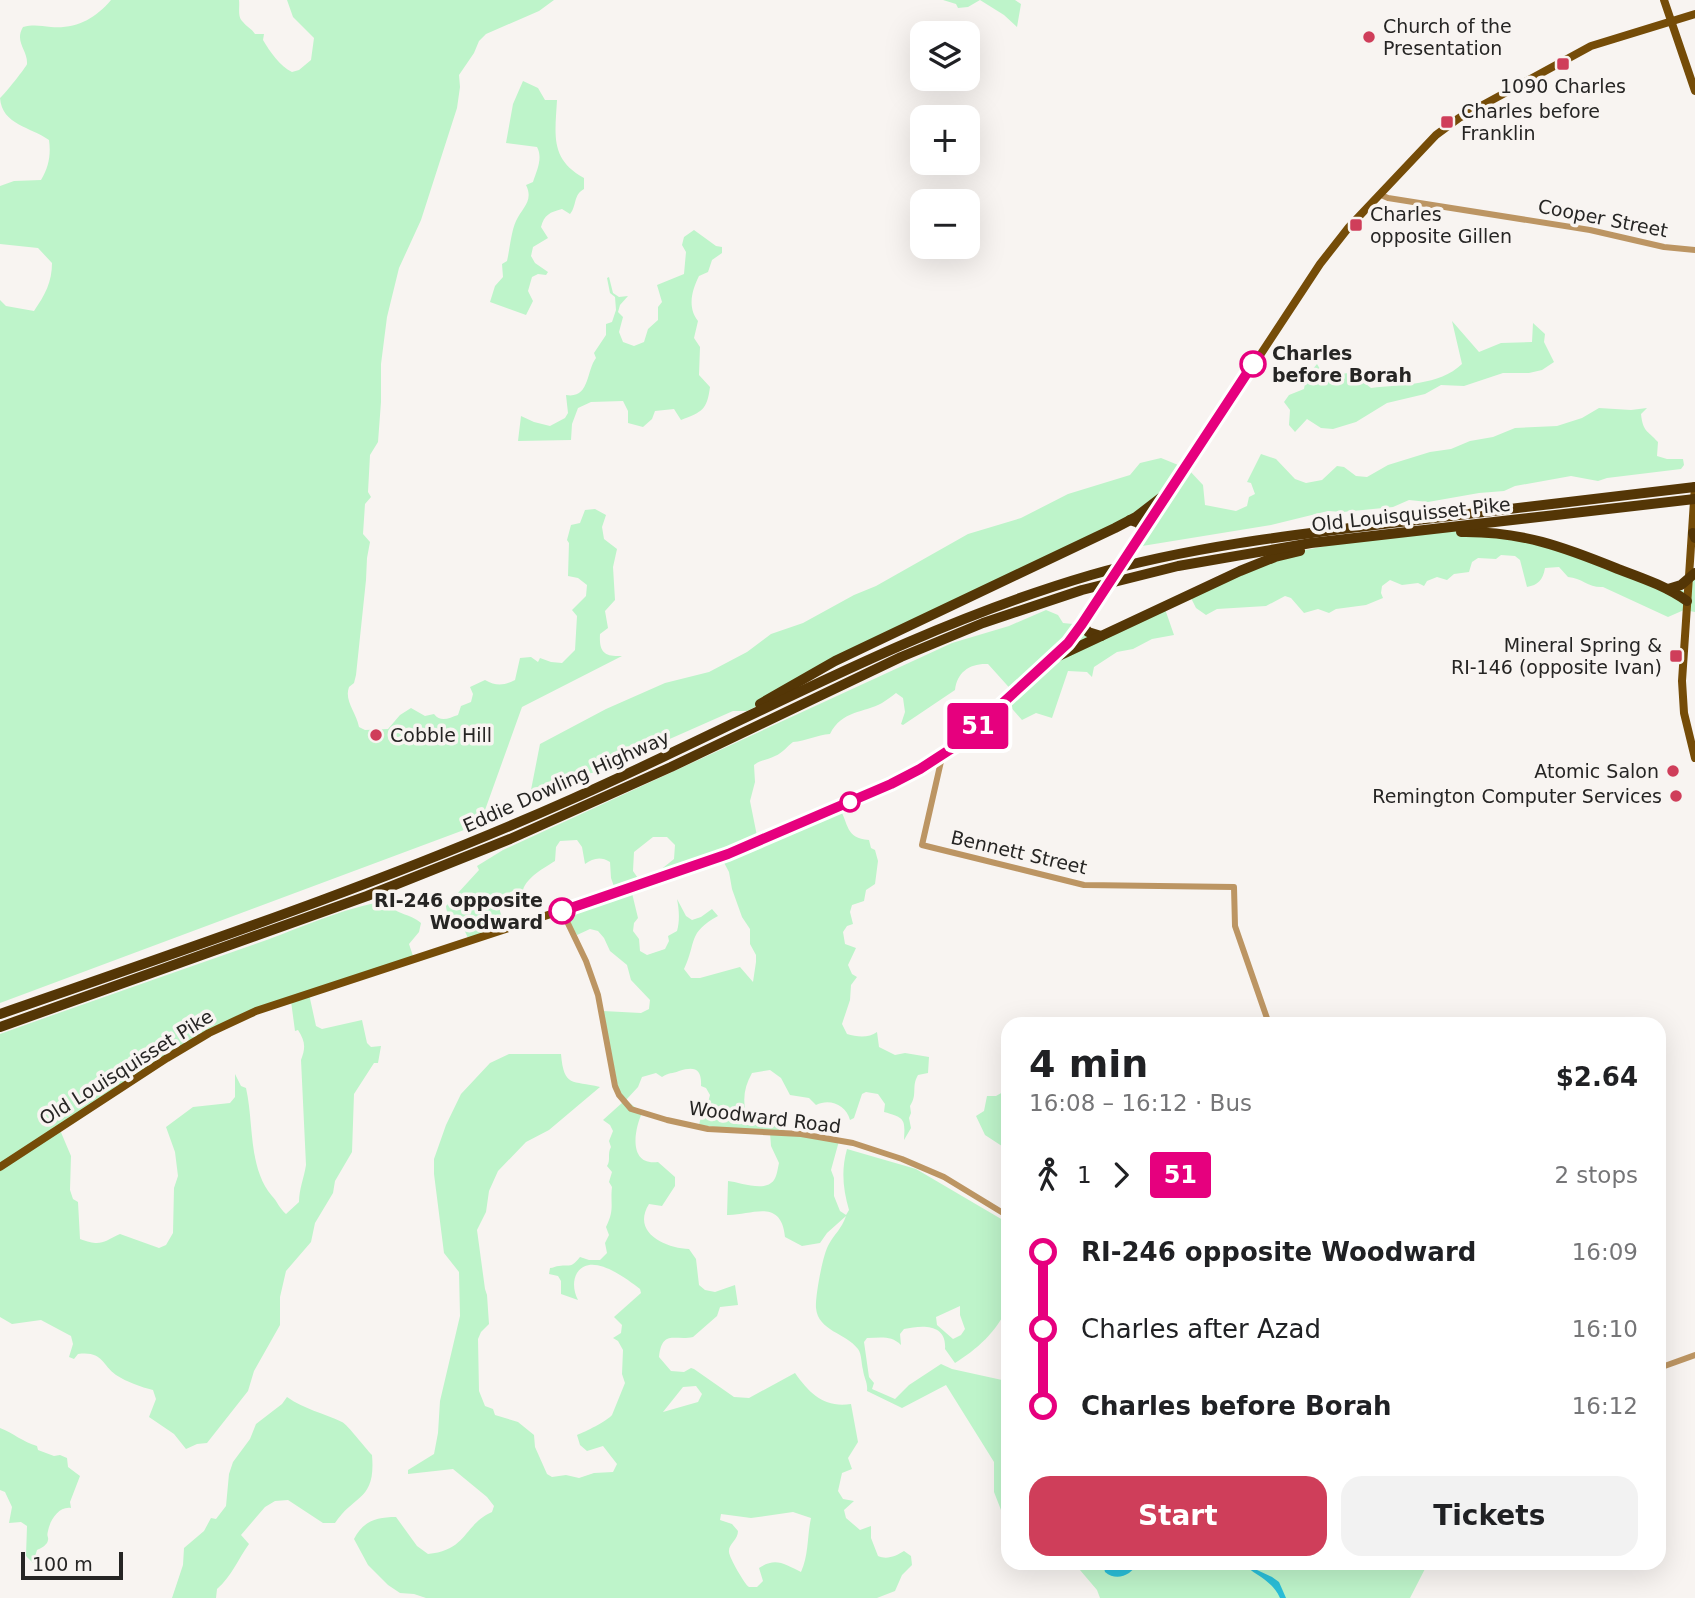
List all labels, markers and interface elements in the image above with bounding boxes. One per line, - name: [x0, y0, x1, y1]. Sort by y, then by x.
- place label: Church of the Presentation: [1383, 15, 1512, 59]
- map controls: [910, 21, 980, 259]
- button: layers: [910, 21, 980, 91]
- marker: Church of the Presentation: [1361, 29, 1377, 45]
- marker: 1090 Charles: [1555, 56, 1571, 72]
- place label: 1090 Charles: [1500, 75, 1626, 97]
- place label: Charles before Franklin: [1461, 100, 1600, 144]
- button: +: [910, 105, 980, 175]
- marker: Charles before Franklin: [1439, 114, 1455, 130]
- button: −: [910, 189, 980, 259]
- street label: Cooper Street: [1536, 195, 1670, 241]
- place label: Charles opposite Gillen: [1370, 203, 1512, 247]
- marker: Charles opposite Gillen: [1348, 217, 1364, 233]
- place label: Charles before Borah: [1272, 342, 1412, 386]
- marker: Charles before Borah: [1240, 351, 1266, 377]
- street label: Old Louisquisset Pike: [1310, 493, 1512, 535]
- place label: Mineral Spring & RI-146 (opposite Ivan): [1451, 634, 1662, 678]
- marker: Mineral Spring & RI-146 (opposite Ivan): [1668, 648, 1684, 664]
- line badge: 51: [946, 703, 1010, 749]
- text: 51: [961, 712, 995, 740]
- place label: Cobble Hill: [390, 724, 492, 746]
- street label: Eddie Dowling Highway: [459, 725, 673, 837]
- marker: Cobble Hill: [368, 727, 384, 743]
- place label: Atomic Salon: [1534, 760, 1659, 782]
- marker: Atomic Salon: [1665, 763, 1681, 779]
- place label: Remington Computer Services: [1372, 785, 1662, 807]
- marker: Remington Computer Services: [1668, 788, 1684, 804]
- unlabelled marker: [840, 792, 860, 812]
- street label: Bennett Street: [949, 826, 1089, 878]
- place label: RI-246 opposite Woodward: [374, 889, 543, 933]
- marker: RI-246 opposite Woodward: [549, 898, 575, 924]
- street label: Old Louisquisset Pike: [35, 1005, 217, 1129]
- text: 4 min: [1029, 1042, 1148, 1086]
- text: $2.64: [1556, 1062, 1638, 1092]
- text: 16:08 – 16:12 · Bus: [1029, 1090, 1252, 1116]
- street label: Woodward Road: [688, 1097, 842, 1137]
- icon: walk: [1029, 1156, 1067, 1194]
- icon: forward: [1102, 1156, 1140, 1194]
- text: 51: [1164, 1161, 1197, 1189]
- text: 1: [1077, 1162, 1092, 1188]
- text: 2 stops: [1554, 1162, 1638, 1188]
- text: RI-246 opposite Woodward: [1081, 1237, 1476, 1267]
- text: 16:09: [1572, 1239, 1638, 1265]
- text: Charles after Azad: [1081, 1314, 1321, 1344]
- text: 16:10: [1572, 1316, 1638, 1342]
- text: Charles before Borah: [1081, 1391, 1392, 1421]
- text: 16:12: [1572, 1393, 1638, 1419]
- button: Start: [1029, 1476, 1327, 1556]
- button: Tickets: [1341, 1476, 1638, 1556]
- scale bar: [21, 1549, 122, 1581]
- text: 100 m: [32, 1553, 93, 1575]

